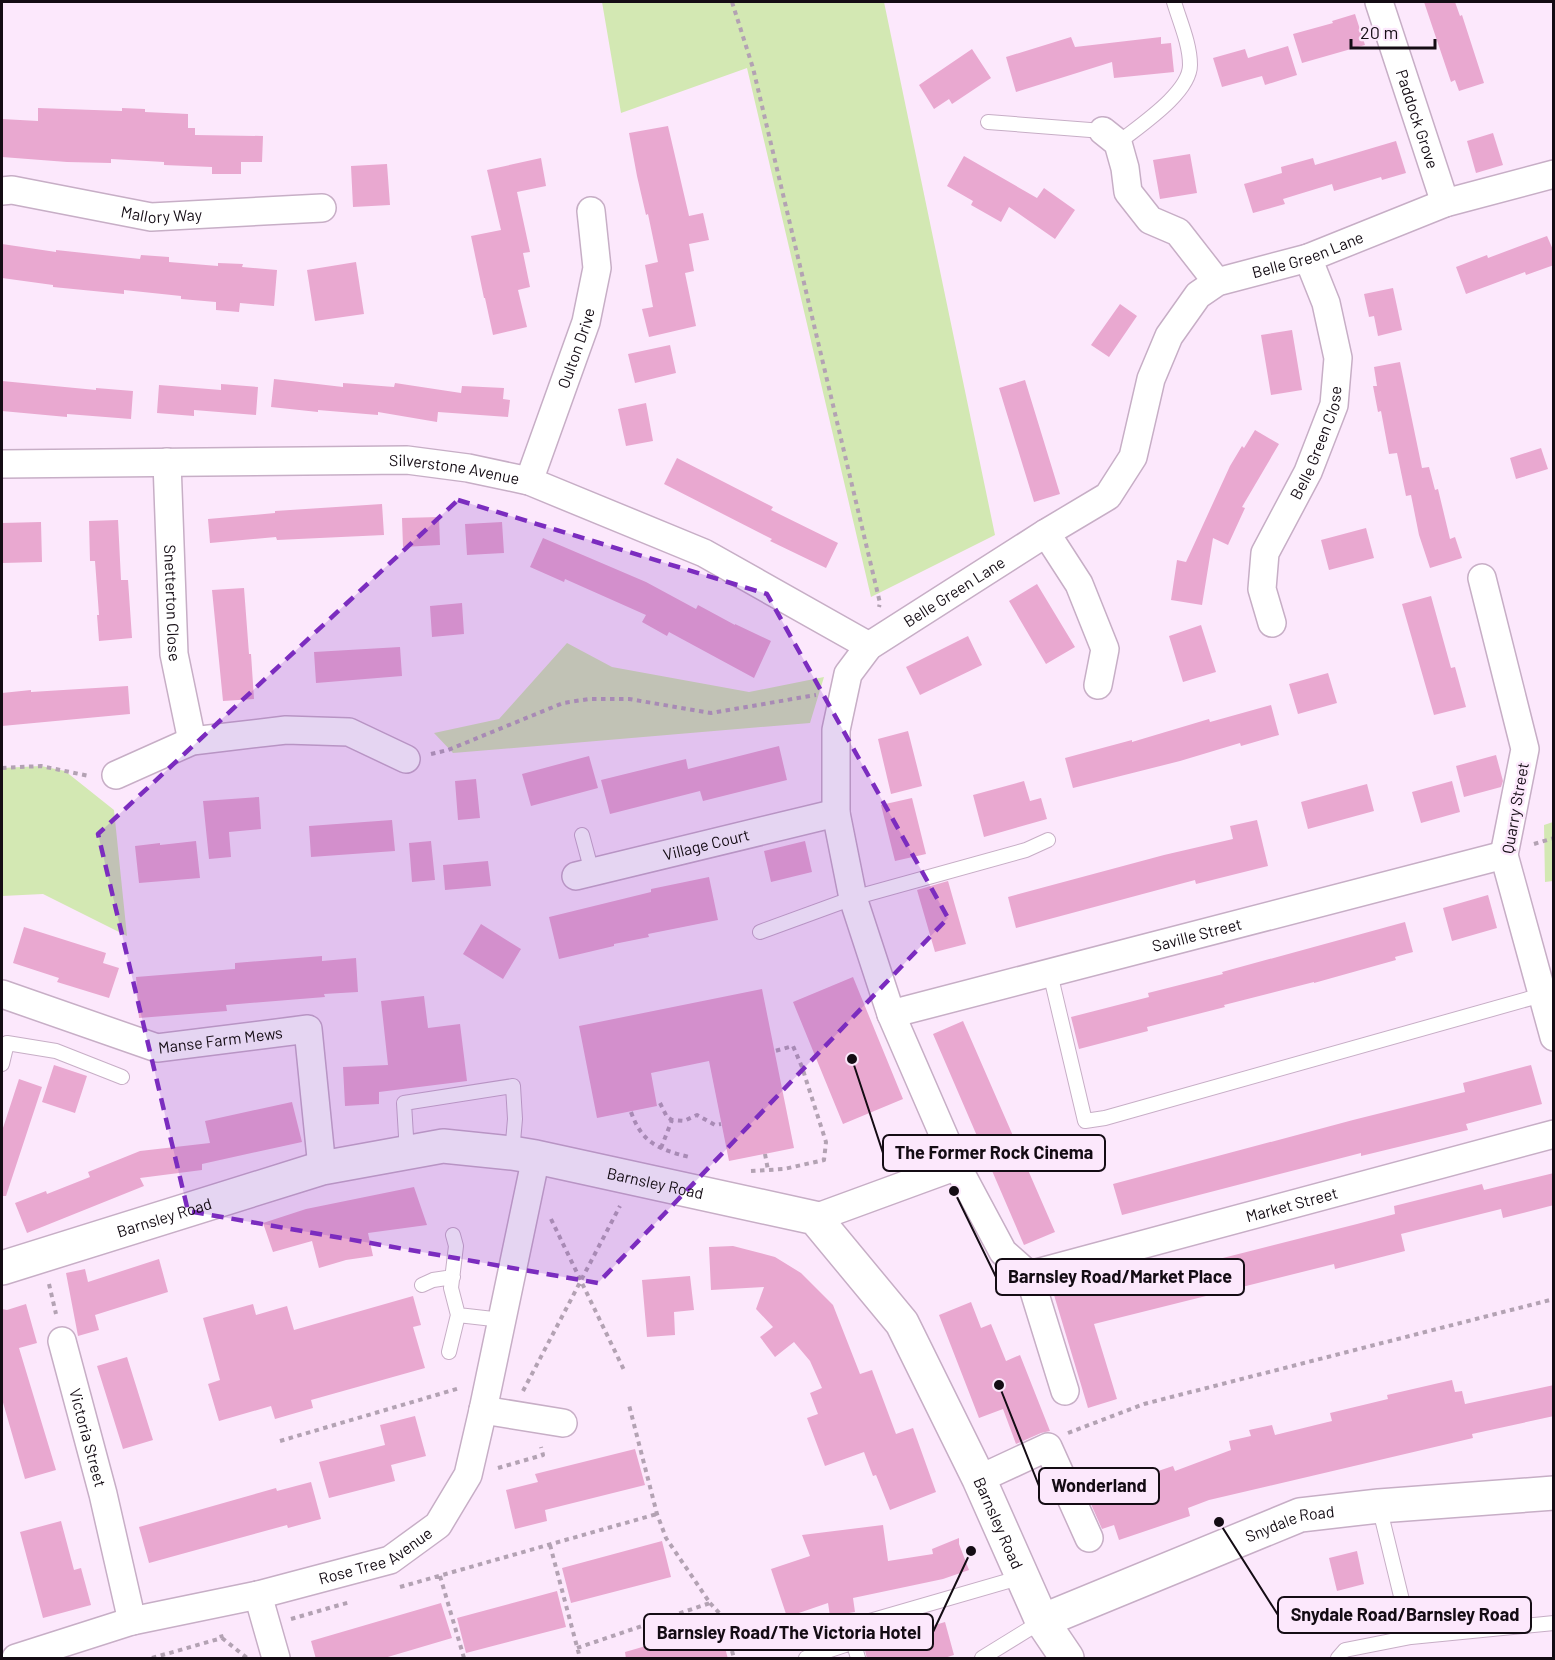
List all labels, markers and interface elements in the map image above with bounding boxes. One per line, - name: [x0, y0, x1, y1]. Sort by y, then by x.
- scale bar: [1351, 12, 1435, 50]
- text: 20 m: [1360, 21, 1398, 43]
- street label: Paddock Grove: [1393, 67, 1443, 171]
- street label: Mallory Way: [119, 201, 203, 226]
- street label: Belle Green Lane: [1250, 227, 1366, 281]
- street label: Oulton Drive: [553, 306, 598, 391]
- street label: Belle Green Close: [1285, 385, 1345, 502]
- street label: Silverstone Avenue: [389, 450, 521, 488]
- street label: Snetterton Close: [161, 544, 185, 663]
- street label: Belle Green Lane: [900, 552, 1008, 631]
- street label: Quarry Street: [1497, 761, 1532, 855]
- street label: Village Court: [661, 824, 751, 864]
- street label: Saville Street: [1150, 913, 1244, 955]
- street label: Manse Farm Mews: [157, 1022, 284, 1057]
- callout: The Former Rock Cinema: [883, 1135, 1105, 1171]
- text: The Former Rock Cinema: [895, 1141, 1093, 1163]
- street label: Barnsley Road: [605, 1163, 705, 1202]
- street label: Market Street: [1244, 1183, 1340, 1225]
- street label: Barnsley Road: [114, 1193, 214, 1241]
- callout: Barnsley Road/Market Place: [996, 1259, 1244, 1295]
- text: Barnsley Road/Market Place: [1008, 1265, 1232, 1287]
- street label: Victoria Street: [66, 1386, 111, 1489]
- callout: Wonderland: [1039, 1468, 1159, 1504]
- street label: Barnsley Road: [970, 1474, 1028, 1572]
- text: Wonderland: [1051, 1474, 1147, 1496]
- street label: Snydale Road: [1242, 1501, 1335, 1545]
- street label: Rose Tree Avenue: [316, 1523, 435, 1588]
- callout: Snydale Road/Barnsley Road: [1278, 1597, 1531, 1633]
- text: Snydale Road/Barnsley Road: [1291, 1603, 1519, 1625]
- callout: Barnsley Road/The Victoria Hotel: [644, 1614, 933, 1650]
- text: Barnsley Road/The Victoria Hotel: [657, 1621, 921, 1643]

